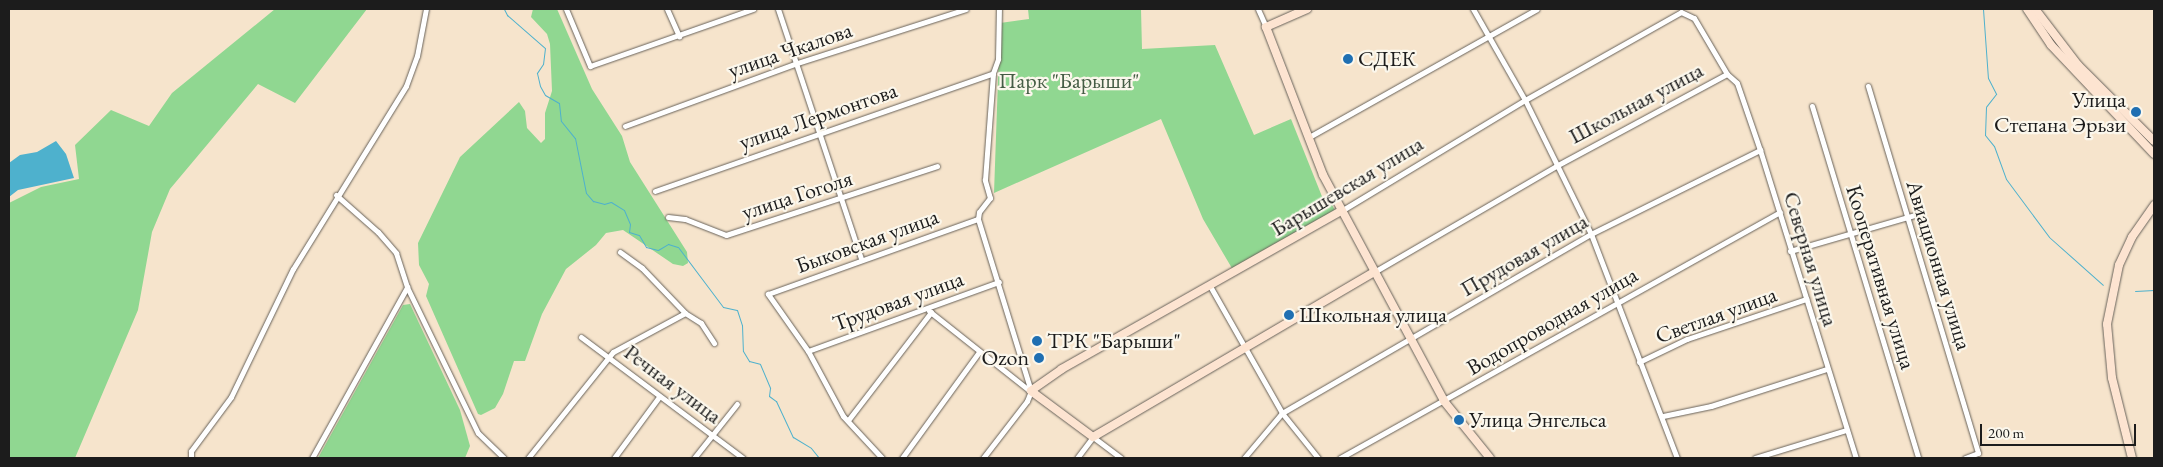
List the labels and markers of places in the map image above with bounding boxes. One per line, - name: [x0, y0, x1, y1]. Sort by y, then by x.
- place label: СДЕК: [1358, 46, 1416, 72]
- marker: СДЕК: [1342, 53, 1354, 65]
- place label: Улица Степана Эрьзи: [1994, 86, 2126, 138]
- marker: Улица Степана Эрьзи: [2130, 106, 2142, 118]
- place label: Школьная улица: [1299, 302, 1447, 328]
- marker: Школьная улица: [1283, 309, 1295, 321]
- place label: ТРК "Барыши": [1047, 328, 1181, 354]
- marker: ТРК "Барыши": [1031, 335, 1043, 347]
- place label: Ozon: [981, 345, 1029, 371]
- marker: Ozon: [1033, 352, 1045, 364]
- place label: Улица Энгельса: [1469, 407, 1607, 433]
- marker: Улица Энгельса: [1453, 414, 1465, 426]

